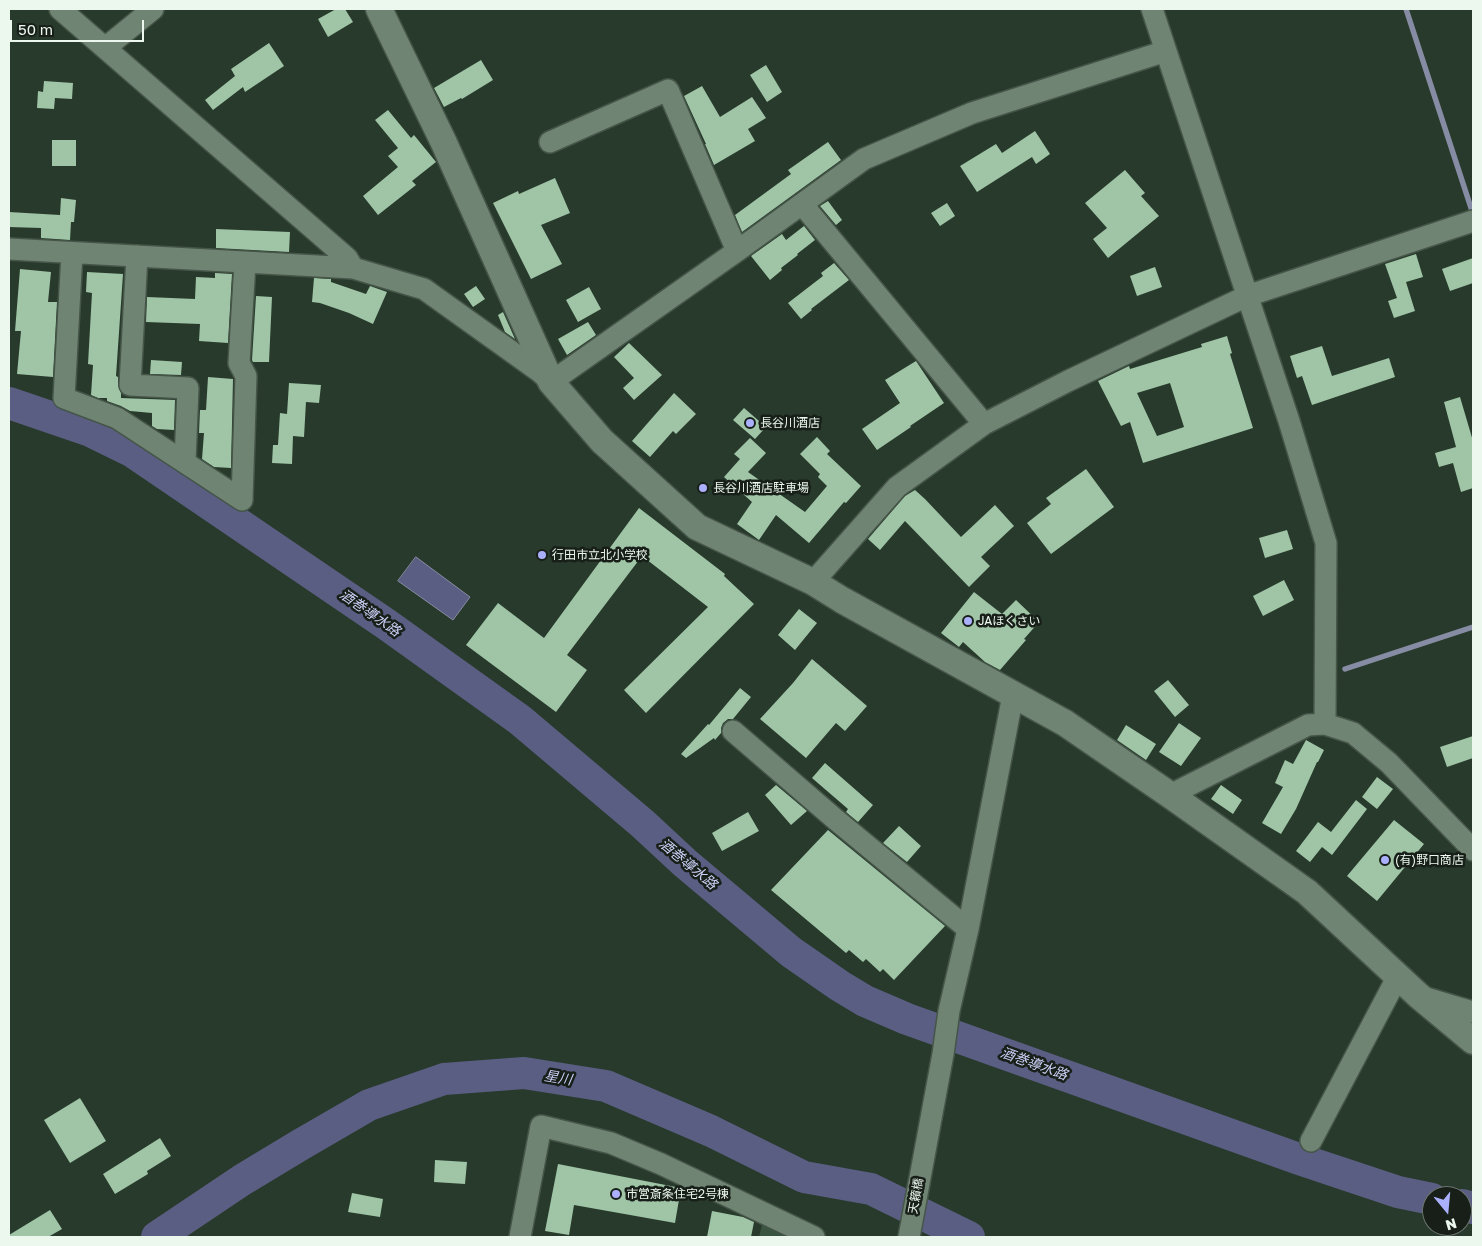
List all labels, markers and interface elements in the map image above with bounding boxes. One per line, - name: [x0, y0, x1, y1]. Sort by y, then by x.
- scale bar: [12, 10, 146, 42]
- text: 50 m: [18, 20, 53, 38]
- place label: 長谷川酒店: [760, 416, 820, 430]
- marker: 長谷川酒店: [744, 417, 756, 429]
- place label: 長谷川酒店駐車場: [713, 481, 809, 495]
- marker: 長谷川酒店駐車場: [697, 482, 709, 494]
- place label: 行田市立北小学校: [552, 548, 648, 562]
- marker: 行田市立北小学校: [536, 549, 548, 561]
- water label: 酒巻導水路: [337, 586, 403, 640]
- place label: JAほくさい: [978, 614, 1040, 628]
- marker: JAほくさい: [962, 615, 974, 627]
- water label: 酒巻導水路: [656, 835, 720, 893]
- place label: (有)野口商店: [1395, 853, 1464, 867]
- marker: (有)野口商店: [1379, 854, 1391, 866]
- water label: 酒巻導水路: [998, 1044, 1070, 1084]
- water label: 星川: [543, 1068, 573, 1088]
- street label: 天籟橋: [906, 1177, 926, 1215]
- north arrow: [1422, 1186, 1472, 1236]
- place label: 市営斎条住宅2号棟: [626, 1187, 729, 1201]
- marker: 市営斎条住宅2号棟: [610, 1188, 622, 1200]
- text: N: [1444, 1215, 1459, 1235]

